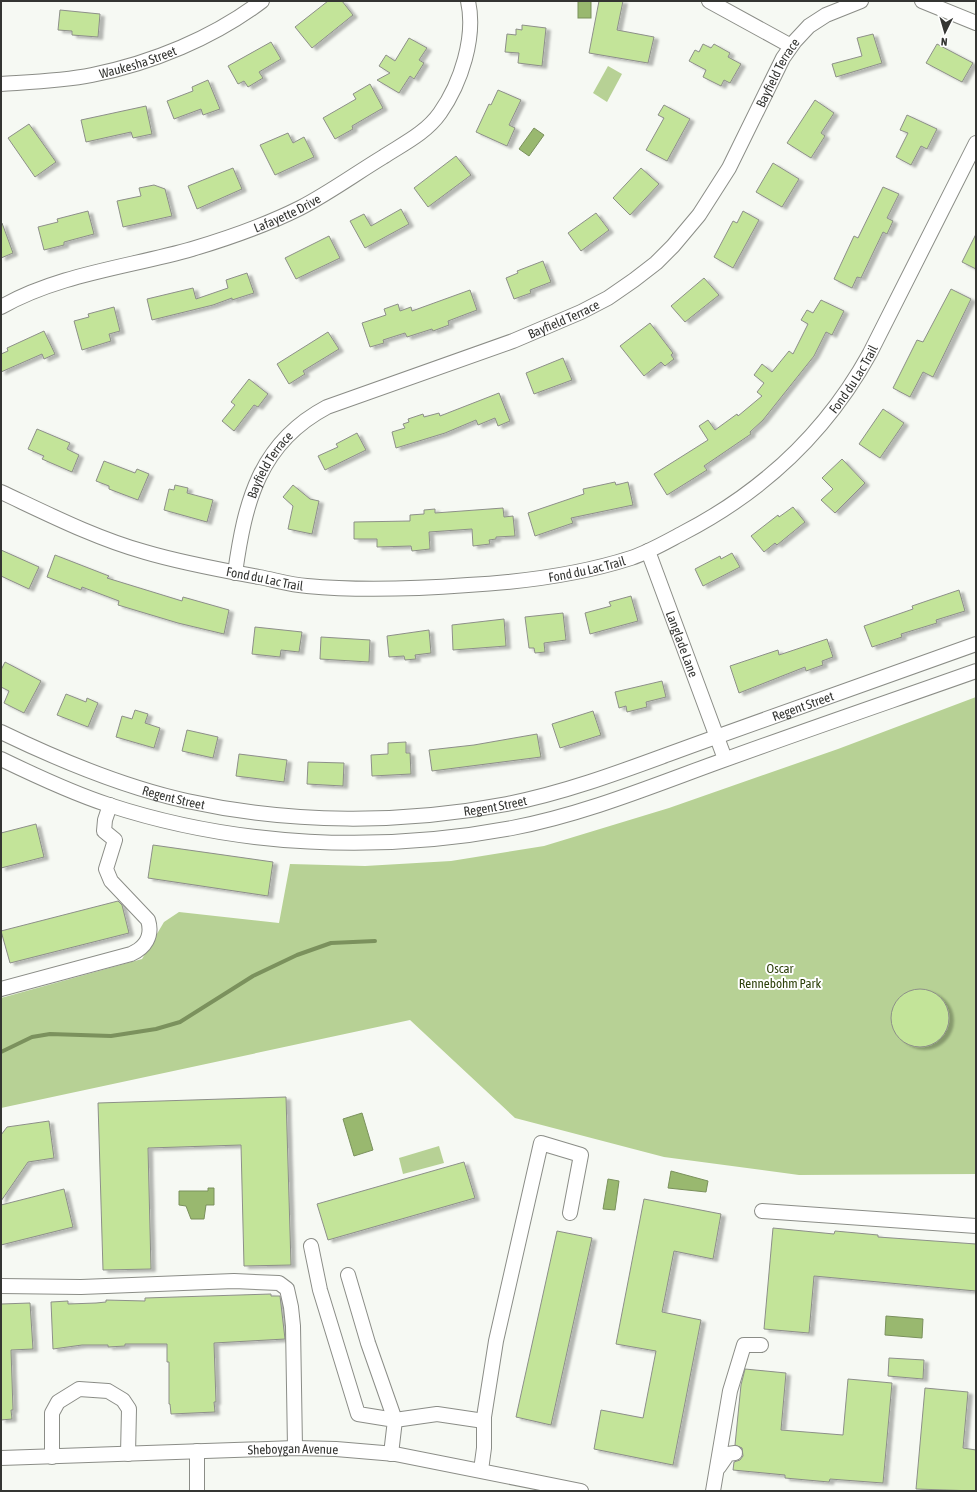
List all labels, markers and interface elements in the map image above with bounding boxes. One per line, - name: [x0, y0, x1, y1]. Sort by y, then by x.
- north arrow: [925, 12, 965, 52]
- street label: Bayfield Terrace: [753, 35, 802, 110]
- text: N: [940, 36, 948, 48]
- street label: Waukesha Street: [98, 43, 179, 81]
- street label: Lafayette Drive: [251, 191, 323, 235]
- street label: Bayfield Terrace: [526, 296, 602, 341]
- street label: Fond du Lac Trail: [826, 342, 881, 416]
- street label: Bayfield Terrace: [244, 428, 295, 500]
- street label: Fond du Lac Trail: [547, 553, 627, 584]
- street label: Fond du Lac Trail: [225, 564, 305, 593]
- street label: Langlade Lane: [663, 609, 702, 679]
- street label: Regent Street: [770, 688, 836, 724]
- street label: Regent Street: [141, 782, 207, 812]
- street label: Regent Street: [463, 792, 529, 819]
- park label: Oscar Rennebohm Park: [739, 961, 821, 991]
- street label: Sheboygan Avenue: [247, 1440, 338, 1457]

